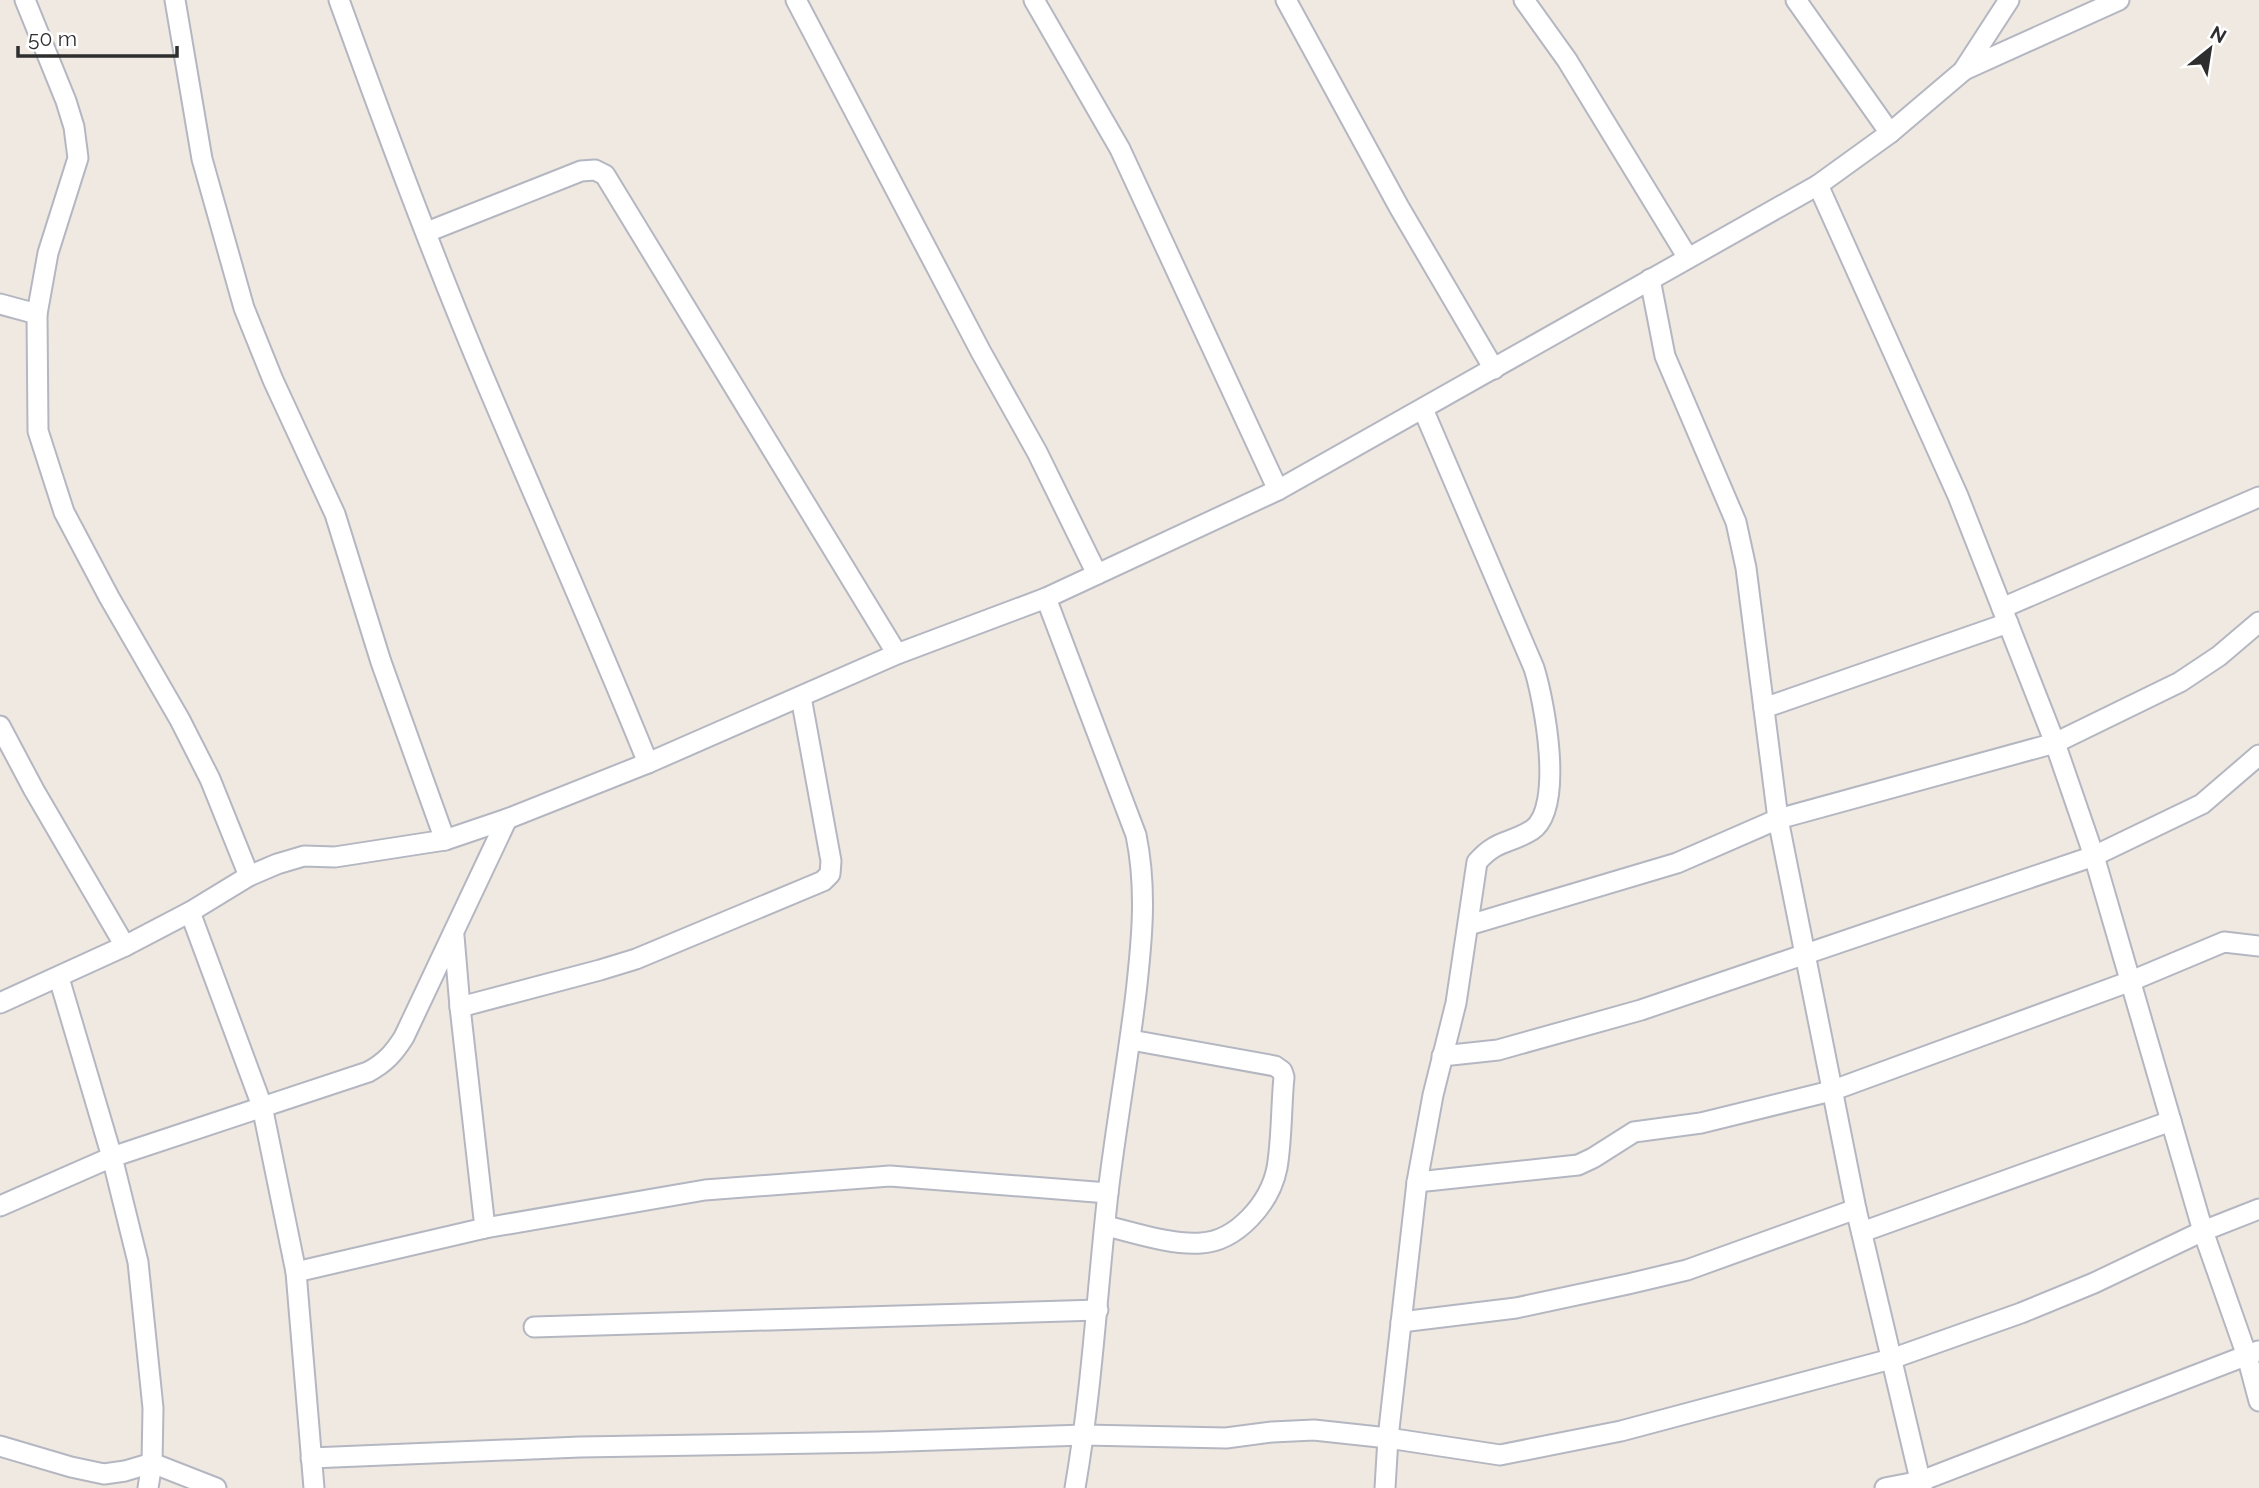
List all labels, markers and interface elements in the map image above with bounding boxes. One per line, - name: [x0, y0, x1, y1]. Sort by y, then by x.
- scale bar: [18, 14, 177, 58]
- north arrow: [2175, 14, 2245, 84]
- text: N: [2207, 21, 2230, 47]
- text: 50 m: [28, 26, 77, 51]

